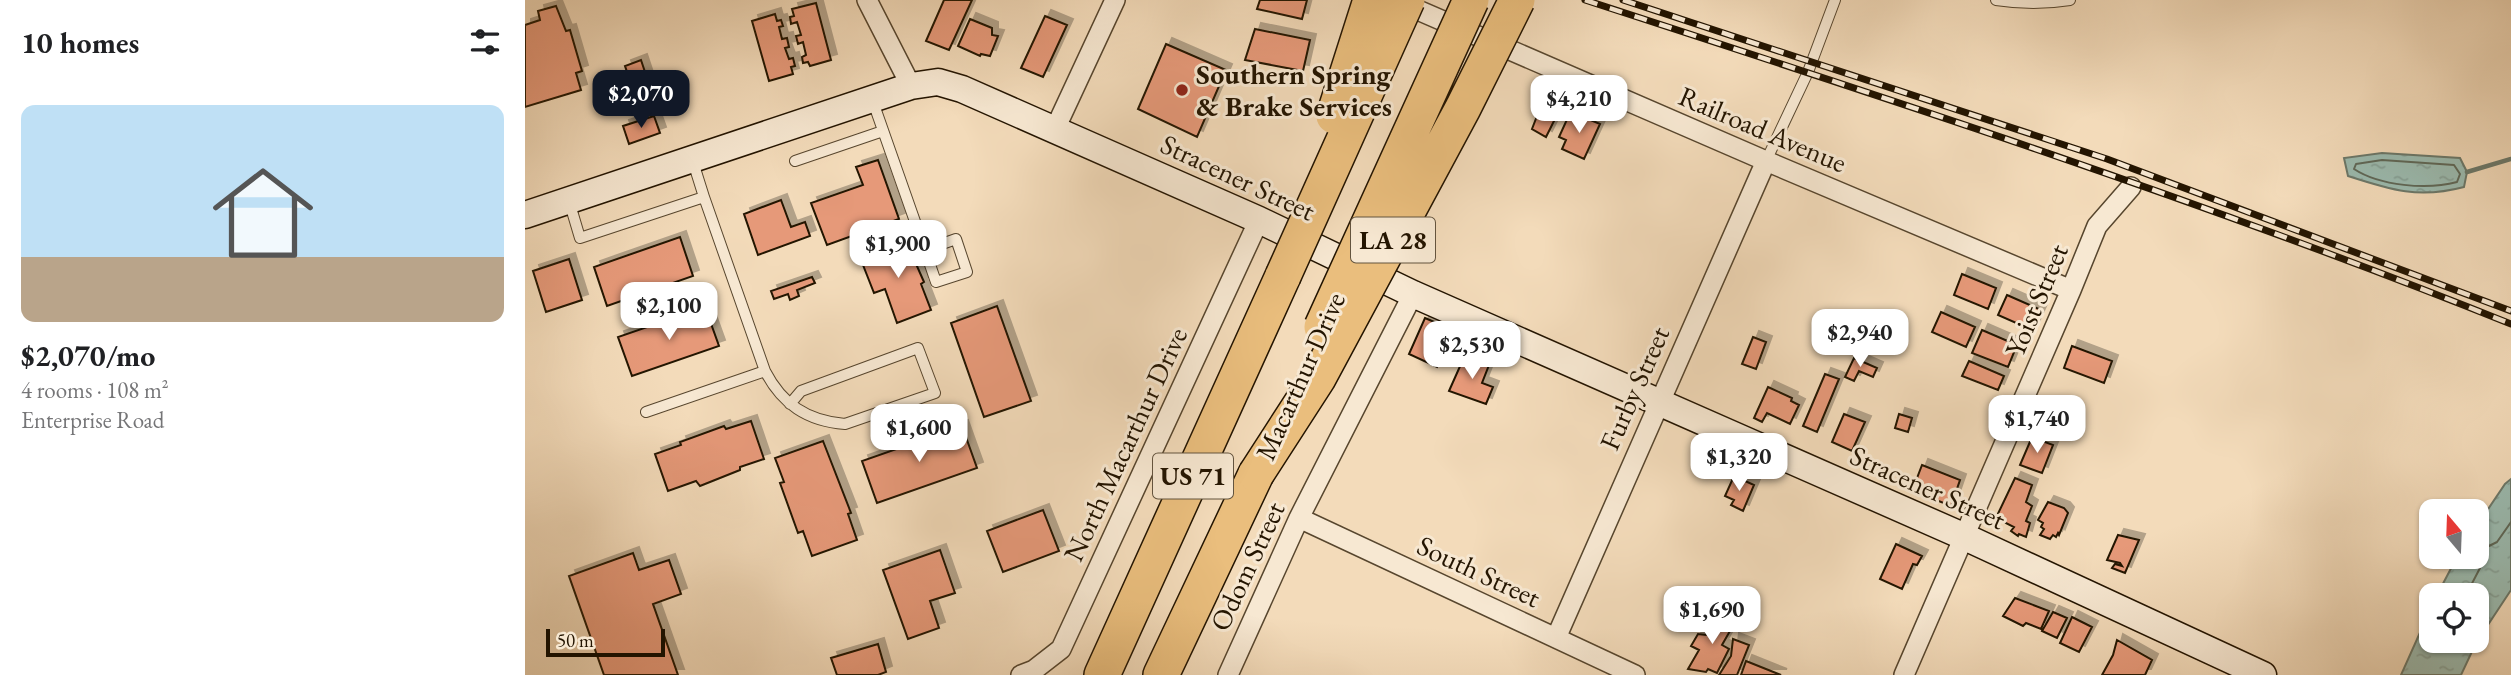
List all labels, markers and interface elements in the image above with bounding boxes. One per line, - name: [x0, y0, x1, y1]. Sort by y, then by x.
- text: 10 homes: [21, 23, 139, 62]
- icon: filters: [466, 23, 504, 61]
- place label: Southern Spring & Brake Services: [1196, 56, 1392, 124]
- pin: $2,070: [584, 71, 698, 130]
- pin: $4,210: [1522, 76, 1636, 135]
- text: $2,070: [609, 78, 673, 108]
- street label: Railroad Avenue: [1674, 78, 1852, 181]
- marker: Southern Spring & Brake Services: [1174, 82, 1190, 98]
- text: $4,210: [1547, 83, 1611, 113]
- street label: Stracener Street: [1155, 126, 1321, 229]
- icon: home: [200, 150, 326, 276]
- road number: LA 28: [1351, 218, 1435, 262]
- pin: $1,900: [841, 220, 955, 280]
- text: $1,900: [866, 228, 930, 258]
- street label: Yoist Street: [1996, 238, 2076, 362]
- pin: $2,100: [612, 282, 726, 342]
- street label: Macarthur Drive: [1247, 286, 1353, 466]
- text: $2,100: [637, 290, 701, 320]
- pin: $2,940: [1803, 310, 1917, 369]
- text: $2,940: [1828, 317, 1892, 347]
- street label: Furby Street: [1591, 320, 1677, 455]
- street label: North Macarthur Drive: [1055, 321, 1195, 567]
- pin: $2,530: [1415, 322, 1529, 381]
- text: $2,530: [1440, 329, 1504, 359]
- text: $2,070/mo: [21, 336, 155, 375]
- text: 4 rooms · 108 m²: [21, 375, 169, 405]
- pin: $1,740: [1980, 396, 2094, 455]
- text: $1,740: [2005, 403, 2069, 433]
- text: Enterprise Road: [21, 405, 164, 435]
- pin: $1,600: [862, 405, 976, 464]
- text: $1,600: [887, 412, 951, 442]
- pin: $1,320: [1682, 434, 1796, 493]
- street label: Stracener Street: [1845, 437, 2011, 537]
- text: $1,320: [1707, 441, 1771, 471]
- road number: US 71: [1153, 454, 1233, 498]
- street label: Odom Street: [1201, 496, 1293, 636]
- north arrow: [2419, 499, 2489, 569]
- map controls: [2419, 499, 2489, 653]
- street label: South Street: [1412, 527, 1547, 615]
- button: locate: [2419, 583, 2489, 653]
- pin: $1,690: [1655, 586, 1769, 646]
- text: $1,690: [1680, 594, 1744, 624]
- scale bar: [546, 626, 665, 658]
- text: 50 m: [557, 628, 594, 653]

